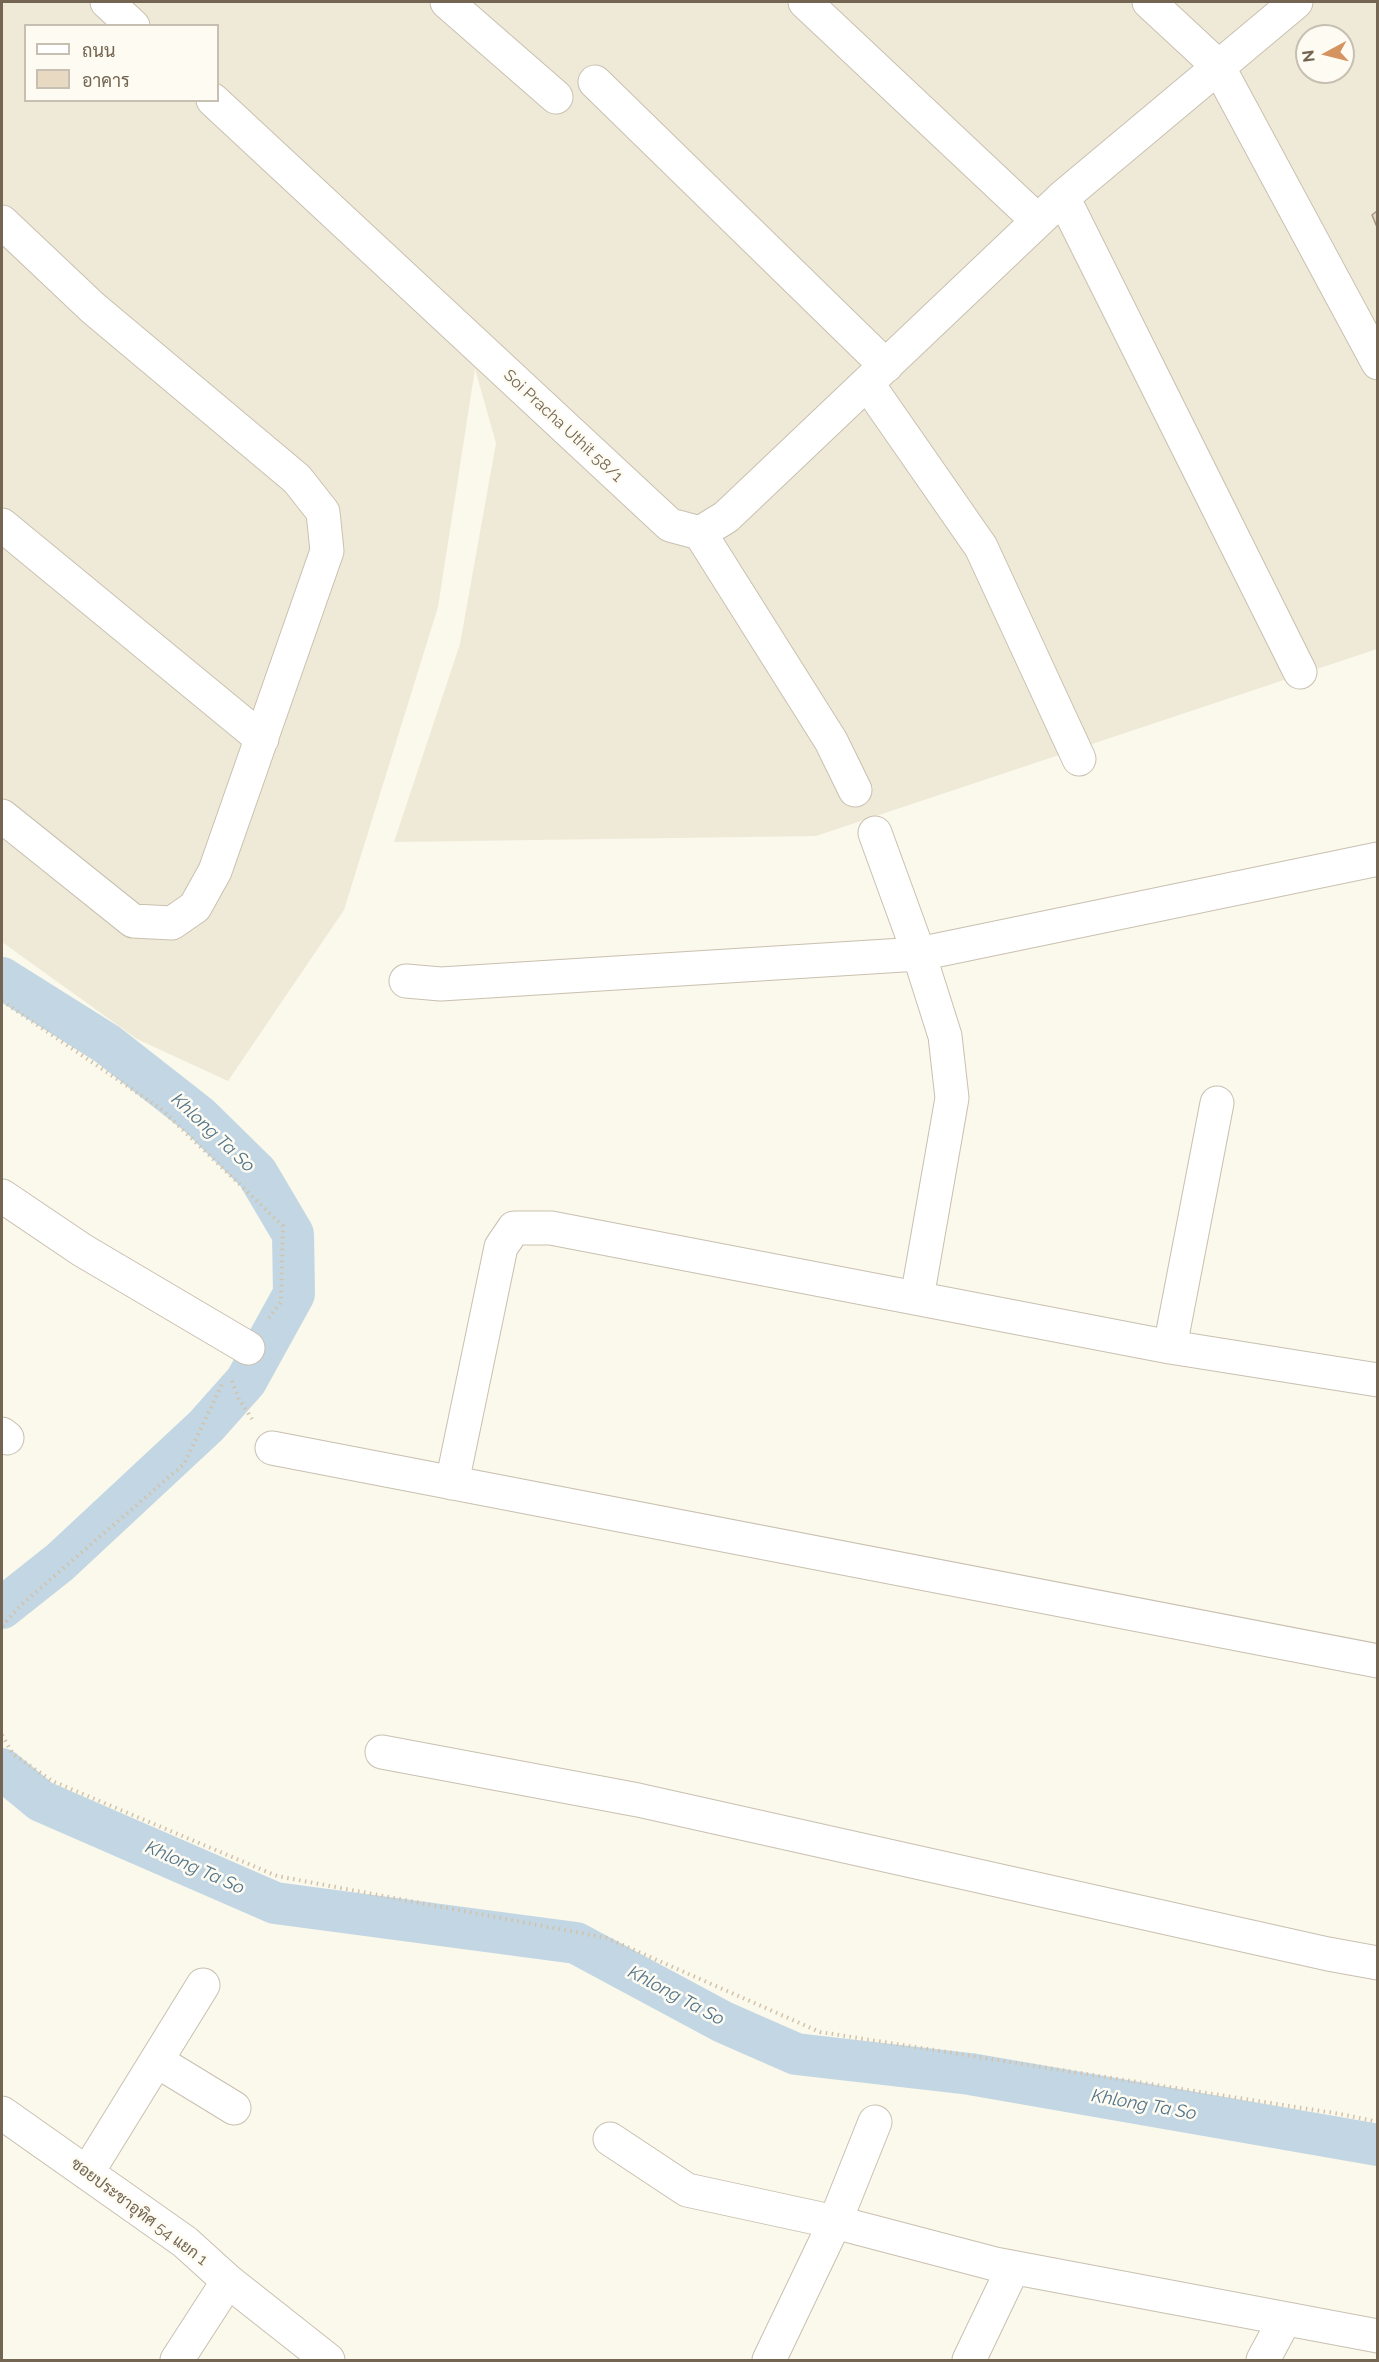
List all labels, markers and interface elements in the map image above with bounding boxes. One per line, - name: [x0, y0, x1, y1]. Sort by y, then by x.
- legend: [24, 24, 219, 102]
- north arrow: [1295, 24, 1355, 84]
- text: ถนน: [82, 40, 115, 61]
- text: N: [1298, 49, 1319, 63]
- text: อาคาร: [82, 70, 130, 91]
- street label: Soi Pracha Uthit 58/1: [499, 366, 627, 486]
- water label: Khlong Ta So: [167, 1089, 259, 1177]
- water label: Khlong Ta So: [142, 1837, 248, 1899]
- water label: Khlong Ta So: [624, 1962, 728, 2030]
- water label: Khlong Ta So: [1090, 2085, 1198, 2125]
- street label: ซอยประชาอุทิศ 54 แยก 1: [67, 2154, 211, 2270]

